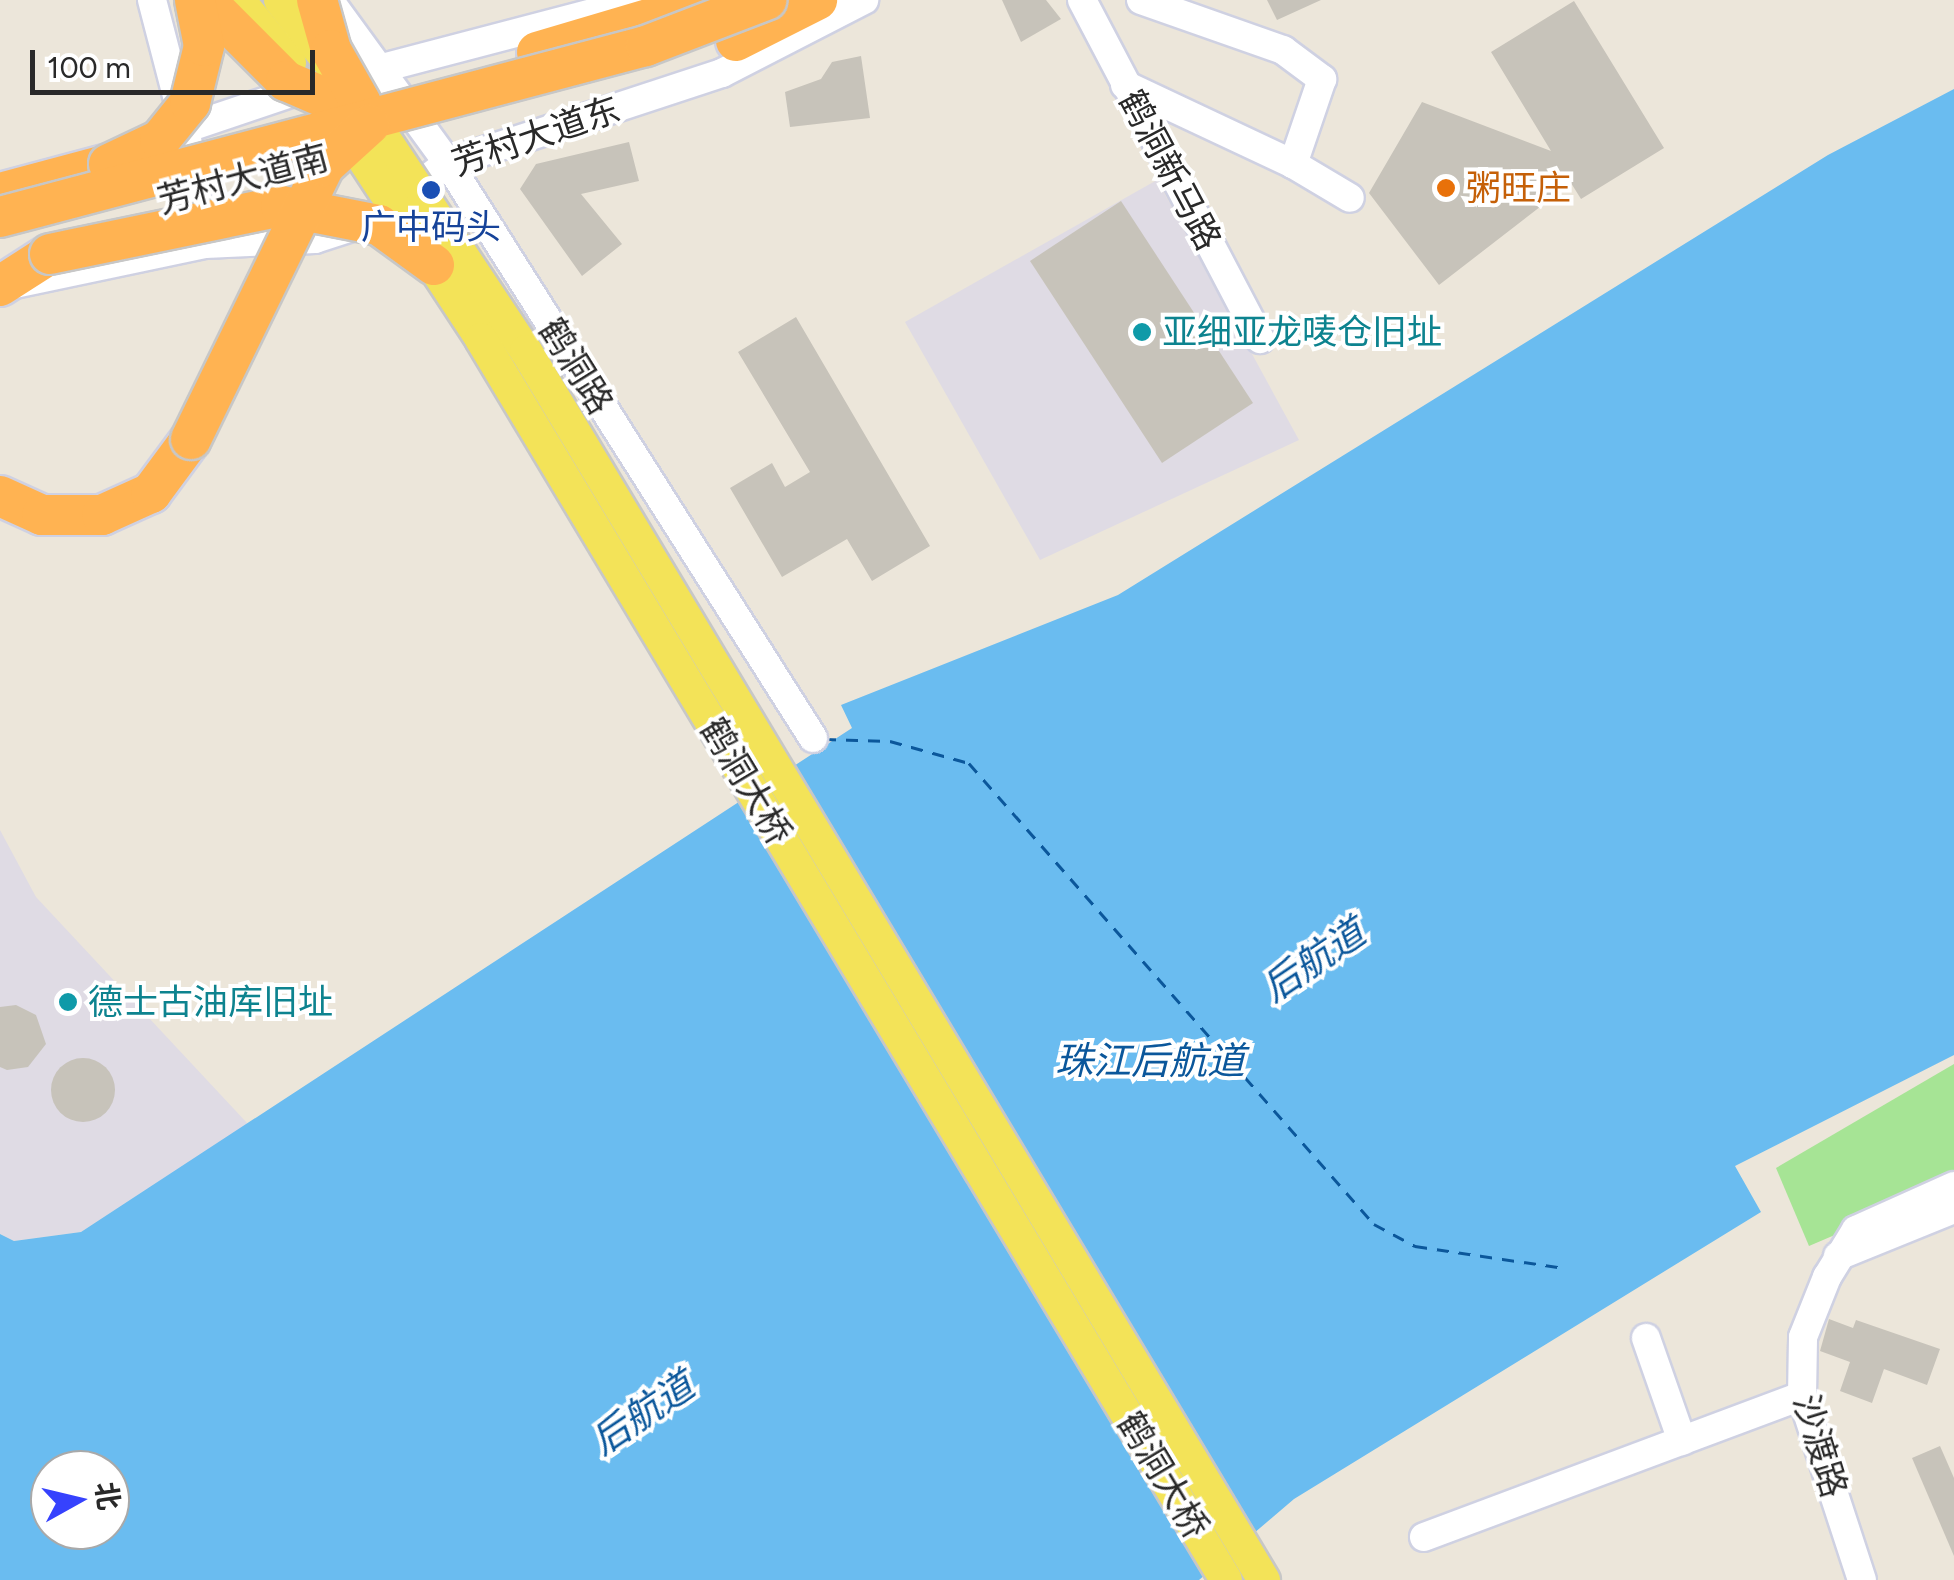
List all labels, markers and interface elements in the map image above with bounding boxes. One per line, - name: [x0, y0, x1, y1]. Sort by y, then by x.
- scale bar: [35, 30, 320, 92]
- text: 100 m: [47, 49, 131, 86]
- street label: 鹤洞新马路: [1110, 83, 1230, 257]
- street label: 芳村大道东: [446, 88, 626, 184]
- street label: 芳村大道南: [153, 136, 333, 222]
- place label: 粥旺庄: [1466, 167, 1571, 209]
- marker: 粥旺庄: [1435, 177, 1457, 199]
- marker: 广中码头: [420, 179, 442, 201]
- place label: 广中码头: [361, 206, 501, 248]
- street label: 鹤洞路: [530, 310, 622, 422]
- place label: 亚细亚龙唛仓旧址: [1162, 311, 1442, 353]
- marker: 亚细亚龙唛仓旧址: [1131, 321, 1153, 343]
- street label: 鹤洞大桥: [692, 710, 800, 852]
- water label: 后航道: [1254, 910, 1374, 1012]
- place label: 德士古油库旧址: [88, 981, 333, 1023]
- marker: 德士古油库旧址: [57, 991, 79, 1013]
- water label: 珠江后航道: [1055, 1039, 1245, 1085]
- water label: 后航道: [583, 1363, 703, 1465]
- street label: 沙渡路: [1785, 1390, 1855, 1502]
- street label: 鹤洞大桥: [1109, 1404, 1217, 1546]
- north arrow: [30, 1450, 130, 1550]
- text: 北: [89, 1480, 127, 1512]

